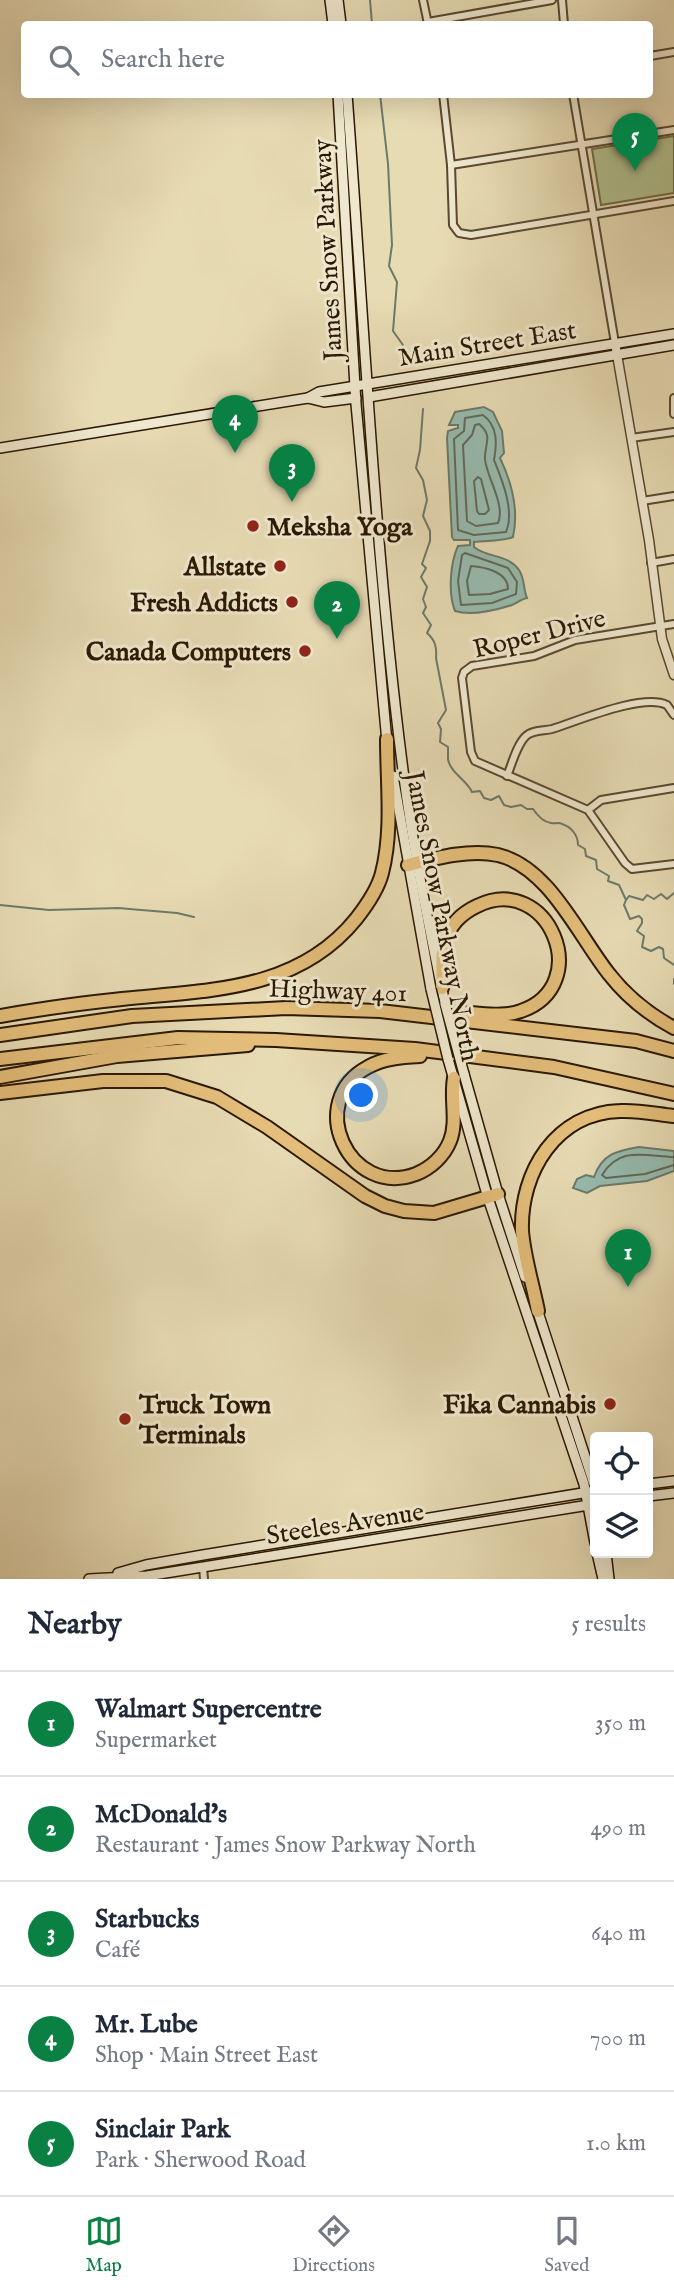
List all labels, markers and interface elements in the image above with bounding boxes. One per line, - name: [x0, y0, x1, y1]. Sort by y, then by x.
- search box: [21, 21, 653, 98]
- icon: search: [45, 41, 83, 79]
- text: Search here: [101, 43, 225, 76]
- pin: 5: [612, 113, 658, 171]
- street label: James Snow Parkway: [306, 138, 351, 364]
- street label: Main Street East: [396, 314, 579, 375]
- pin: 4: [212, 395, 258, 453]
- pin: 3: [269, 444, 315, 502]
- place label: Meksha Yoga: [267, 511, 413, 544]
- marker: Meksha Yoga: [245, 518, 261, 534]
- place label: Allstate: [183, 551, 266, 584]
- marker: Allstate: [272, 558, 288, 574]
- pin: 2: [314, 581, 360, 639]
- place label: Fresh Addicts: [130, 587, 278, 620]
- marker: Fresh Addicts: [284, 594, 300, 610]
- street label: Roper Drive: [470, 602, 609, 667]
- place label: Canada Computers: [86, 636, 291, 669]
- marker: Canada Computers: [297, 643, 313, 659]
- street label: James Snow Parkway North: [397, 765, 486, 1065]
- street label: Highway 401: [268, 973, 408, 1010]
- your location: [344, 1078, 378, 1112]
- pin: 1: [605, 1229, 651, 1287]
- place label: Truck Town Terminals: [138, 1389, 271, 1452]
- place label: Fika Cannabis: [443, 1389, 596, 1422]
- marker: Fika Cannabis: [602, 1396, 618, 1412]
- marker: Truck Town Terminals: [117, 1411, 133, 1427]
- map controls: [590, 1432, 653, 1558]
- button: locate: [590, 1432, 653, 1495]
- button: layers: [590, 1495, 653, 1558]
- street label: Steeles Avenue: [264, 1496, 427, 1553]
- text: Nearby: [28, 1606, 121, 1644]
- text: 5 results: [571, 1610, 646, 1639]
- text: Walmart Supercentre: [95, 1693, 322, 1726]
- text: 1: [47, 1709, 55, 1738]
- text: 350 m: [595, 1709, 646, 1738]
- text: Supermarket: [95, 1726, 217, 1755]
- text: McDonald's: [95, 1798, 227, 1831]
- text: 2: [46, 1814, 56, 1843]
- text: 490 m: [591, 1814, 646, 1843]
- text: Restaurant · James Snow Parkway North: [95, 1831, 476, 1860]
- text: Starbucks: [95, 1903, 200, 1936]
- text: 3: [47, 1919, 55, 1948]
- text: 640 m: [591, 1919, 646, 1948]
- text: Café: [95, 1936, 140, 1965]
- text: Mr. Lube: [95, 2008, 198, 2041]
- text: 4: [45, 2024, 57, 2053]
- text: 700 m: [590, 2024, 646, 2053]
- text: Shop · Main Street East: [95, 2041, 318, 2070]
- text: Sinclair Park: [95, 2113, 230, 2146]
- text: 5: [47, 2129, 55, 2158]
- text: 1.0 km: [586, 2129, 646, 2158]
- text: Park · Sherwood Road: [95, 2146, 306, 2175]
- tab: Map: [85, 2212, 123, 2278]
- tab: Directions: [292, 2212, 375, 2278]
- tab: Saved: [544, 2212, 589, 2278]

